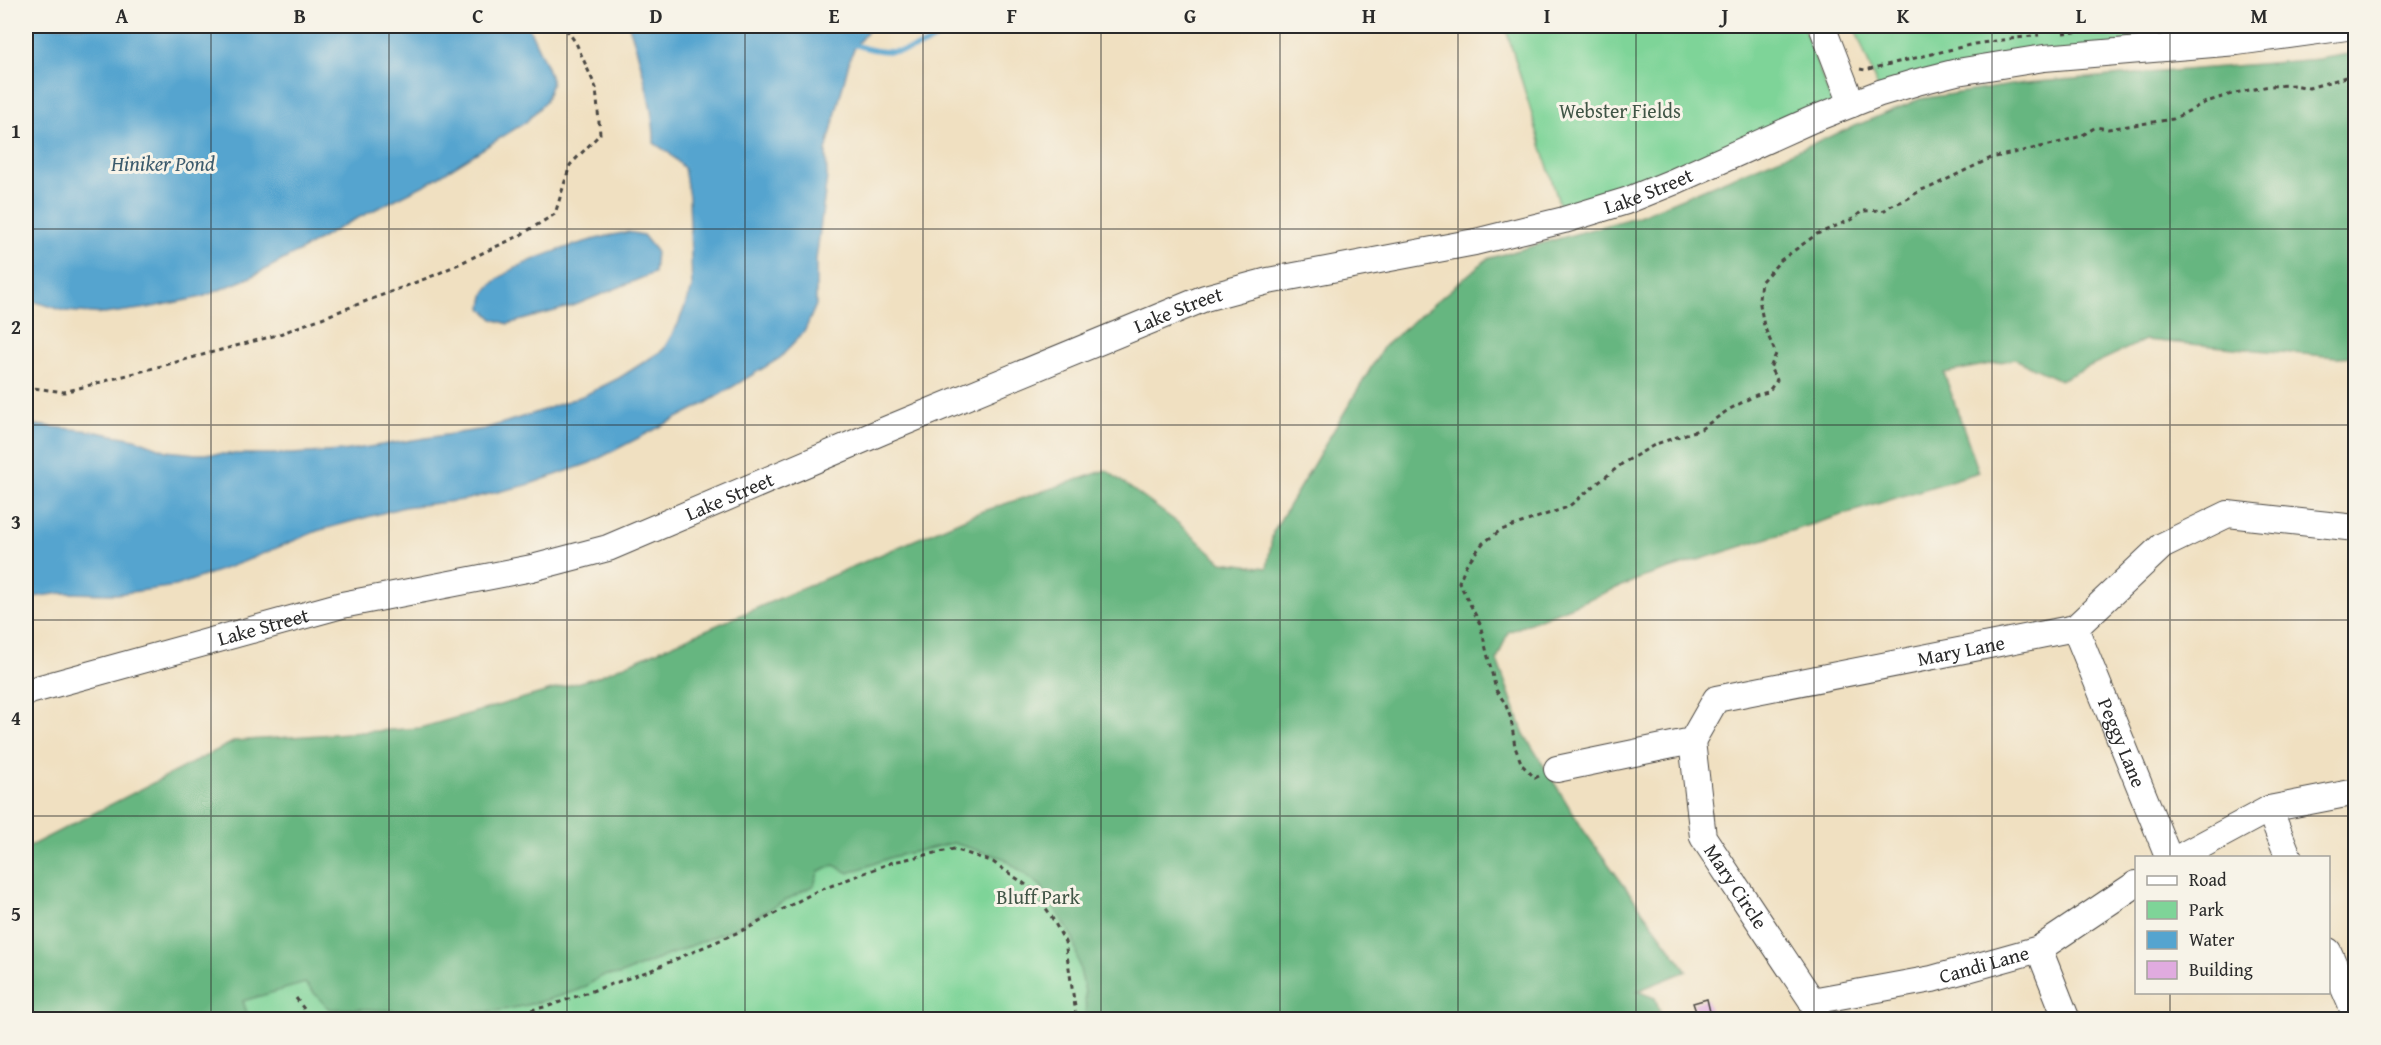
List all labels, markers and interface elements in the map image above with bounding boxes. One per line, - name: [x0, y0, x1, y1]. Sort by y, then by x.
- text: A: [116, 1, 129, 30]
- text: B: [294, 1, 306, 30]
- text: C: [472, 1, 484, 30]
- text: D: [649, 1, 663, 30]
- text: E: [829, 1, 840, 30]
- text: F: [1007, 1, 1017, 30]
- text: G: [1184, 1, 1196, 30]
- text: H: [1362, 1, 1376, 30]
- text: I: [1544, 1, 1550, 30]
- text: J: [1719, 1, 1729, 30]
- text: K: [1897, 1, 1910, 30]
- text: L: [2076, 1, 2087, 30]
- text: M: [2250, 1, 2268, 30]
- park label: Webster Fields: [1559, 96, 1681, 125]
- text: 1: [11, 116, 21, 145]
- water label: Hiniker Pond: [110, 148, 215, 179]
- street label: Lake Street: [1600, 160, 1697, 221]
- street label: Lake Street: [1129, 279, 1226, 340]
- text: 2: [11, 312, 21, 341]
- street label: Lake Street: [681, 464, 778, 527]
- text: 3: [11, 507, 21, 536]
- street label: Lake Street: [214, 600, 312, 653]
- street label: Mary Lane: [1915, 627, 2007, 673]
- street label: Peggy Lane: [2091, 693, 2154, 792]
- text: 4: [11, 703, 21, 732]
- street label: Mary Circle: [1697, 838, 1775, 934]
- legend: [2135, 856, 2330, 994]
- text: Road: [2189, 866, 2227, 893]
- park label: Bluff Park: [996, 882, 1081, 911]
- text: Park: [2189, 896, 2225, 923]
- text: 5: [11, 899, 21, 928]
- text: Water: [2189, 926, 2235, 953]
- street label: Candi Lane: [1936, 938, 2032, 990]
- text: Building: [2189, 956, 2253, 983]

